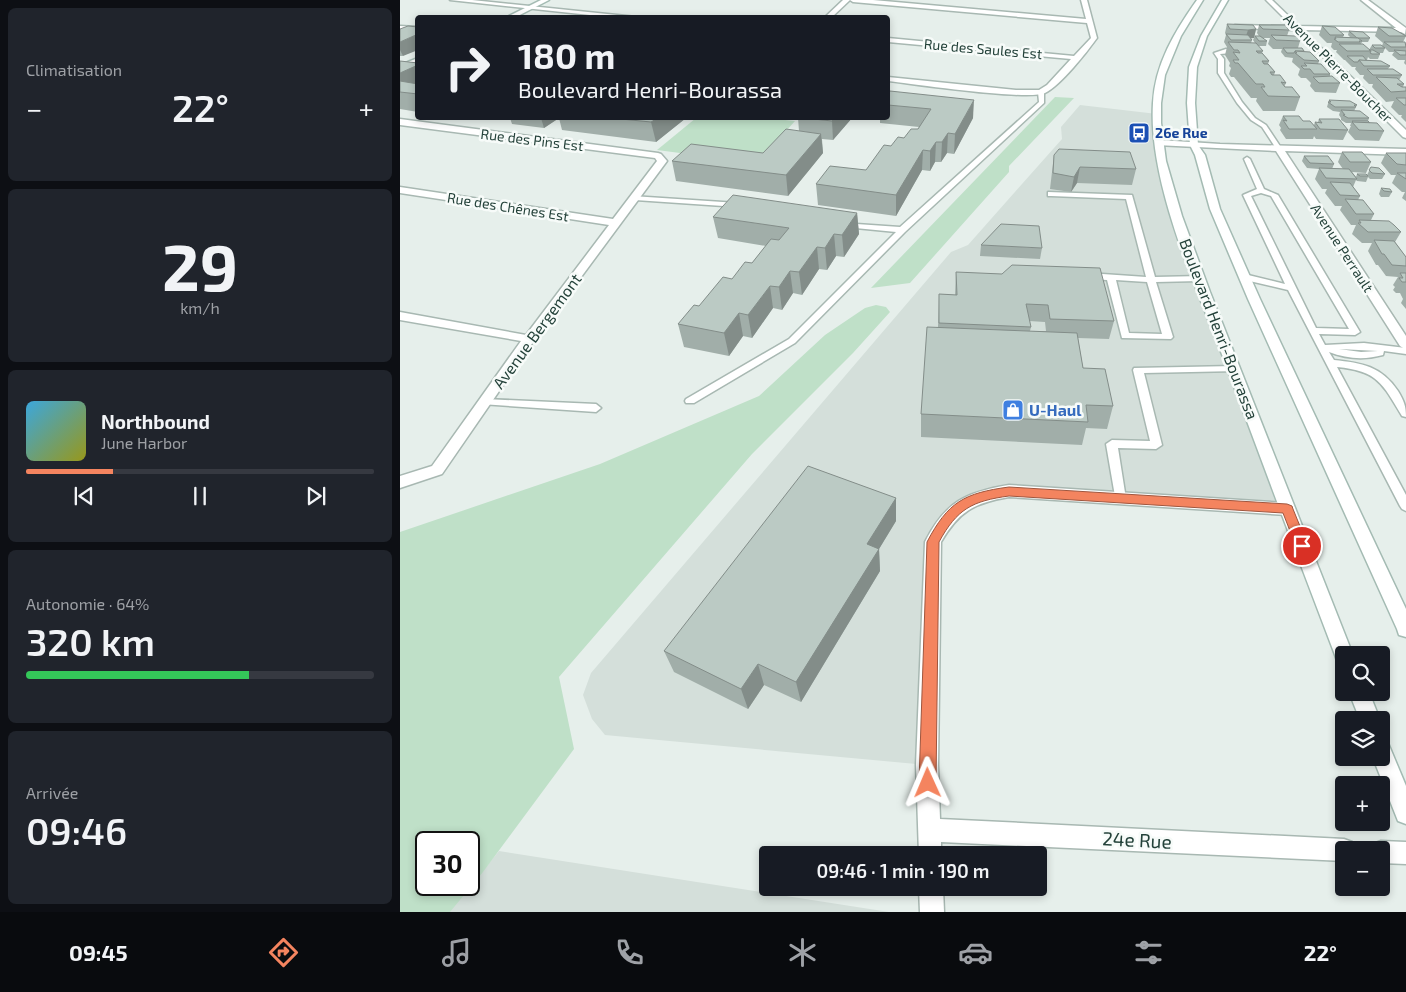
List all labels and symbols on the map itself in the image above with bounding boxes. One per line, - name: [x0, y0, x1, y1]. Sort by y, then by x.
- street label: Avenue Pierre-Boucher: [1280, 10, 1397, 126]
- street label: Rue des Saules Est: [923, 35, 1043, 62]
- bus stop icon: 26e Rue: [1127, 121, 1151, 145]
- place label: 26e Rue: [1155, 124, 1208, 141]
- street label: Rue des Pins Est: [480, 125, 584, 154]
- street label: Rue des Chênes Est: [446, 189, 570, 225]
- street label: Avenue Perrault: [1308, 200, 1377, 295]
- street label: Boulevard Henri-Bourassa: [1176, 236, 1263, 422]
- street label: Avenue Bergemont: [488, 269, 585, 392]
- shop icon: U-Haul: [1001, 398, 1025, 422]
- place label: U-Haul: [1029, 400, 1082, 419]
- pin: [1281, 525, 1323, 567]
- position arrow: [901, 756, 953, 808]
- street label: 24e Rue: [1102, 826, 1172, 853]
- speed limit sign: 30: [415, 831, 480, 896]

